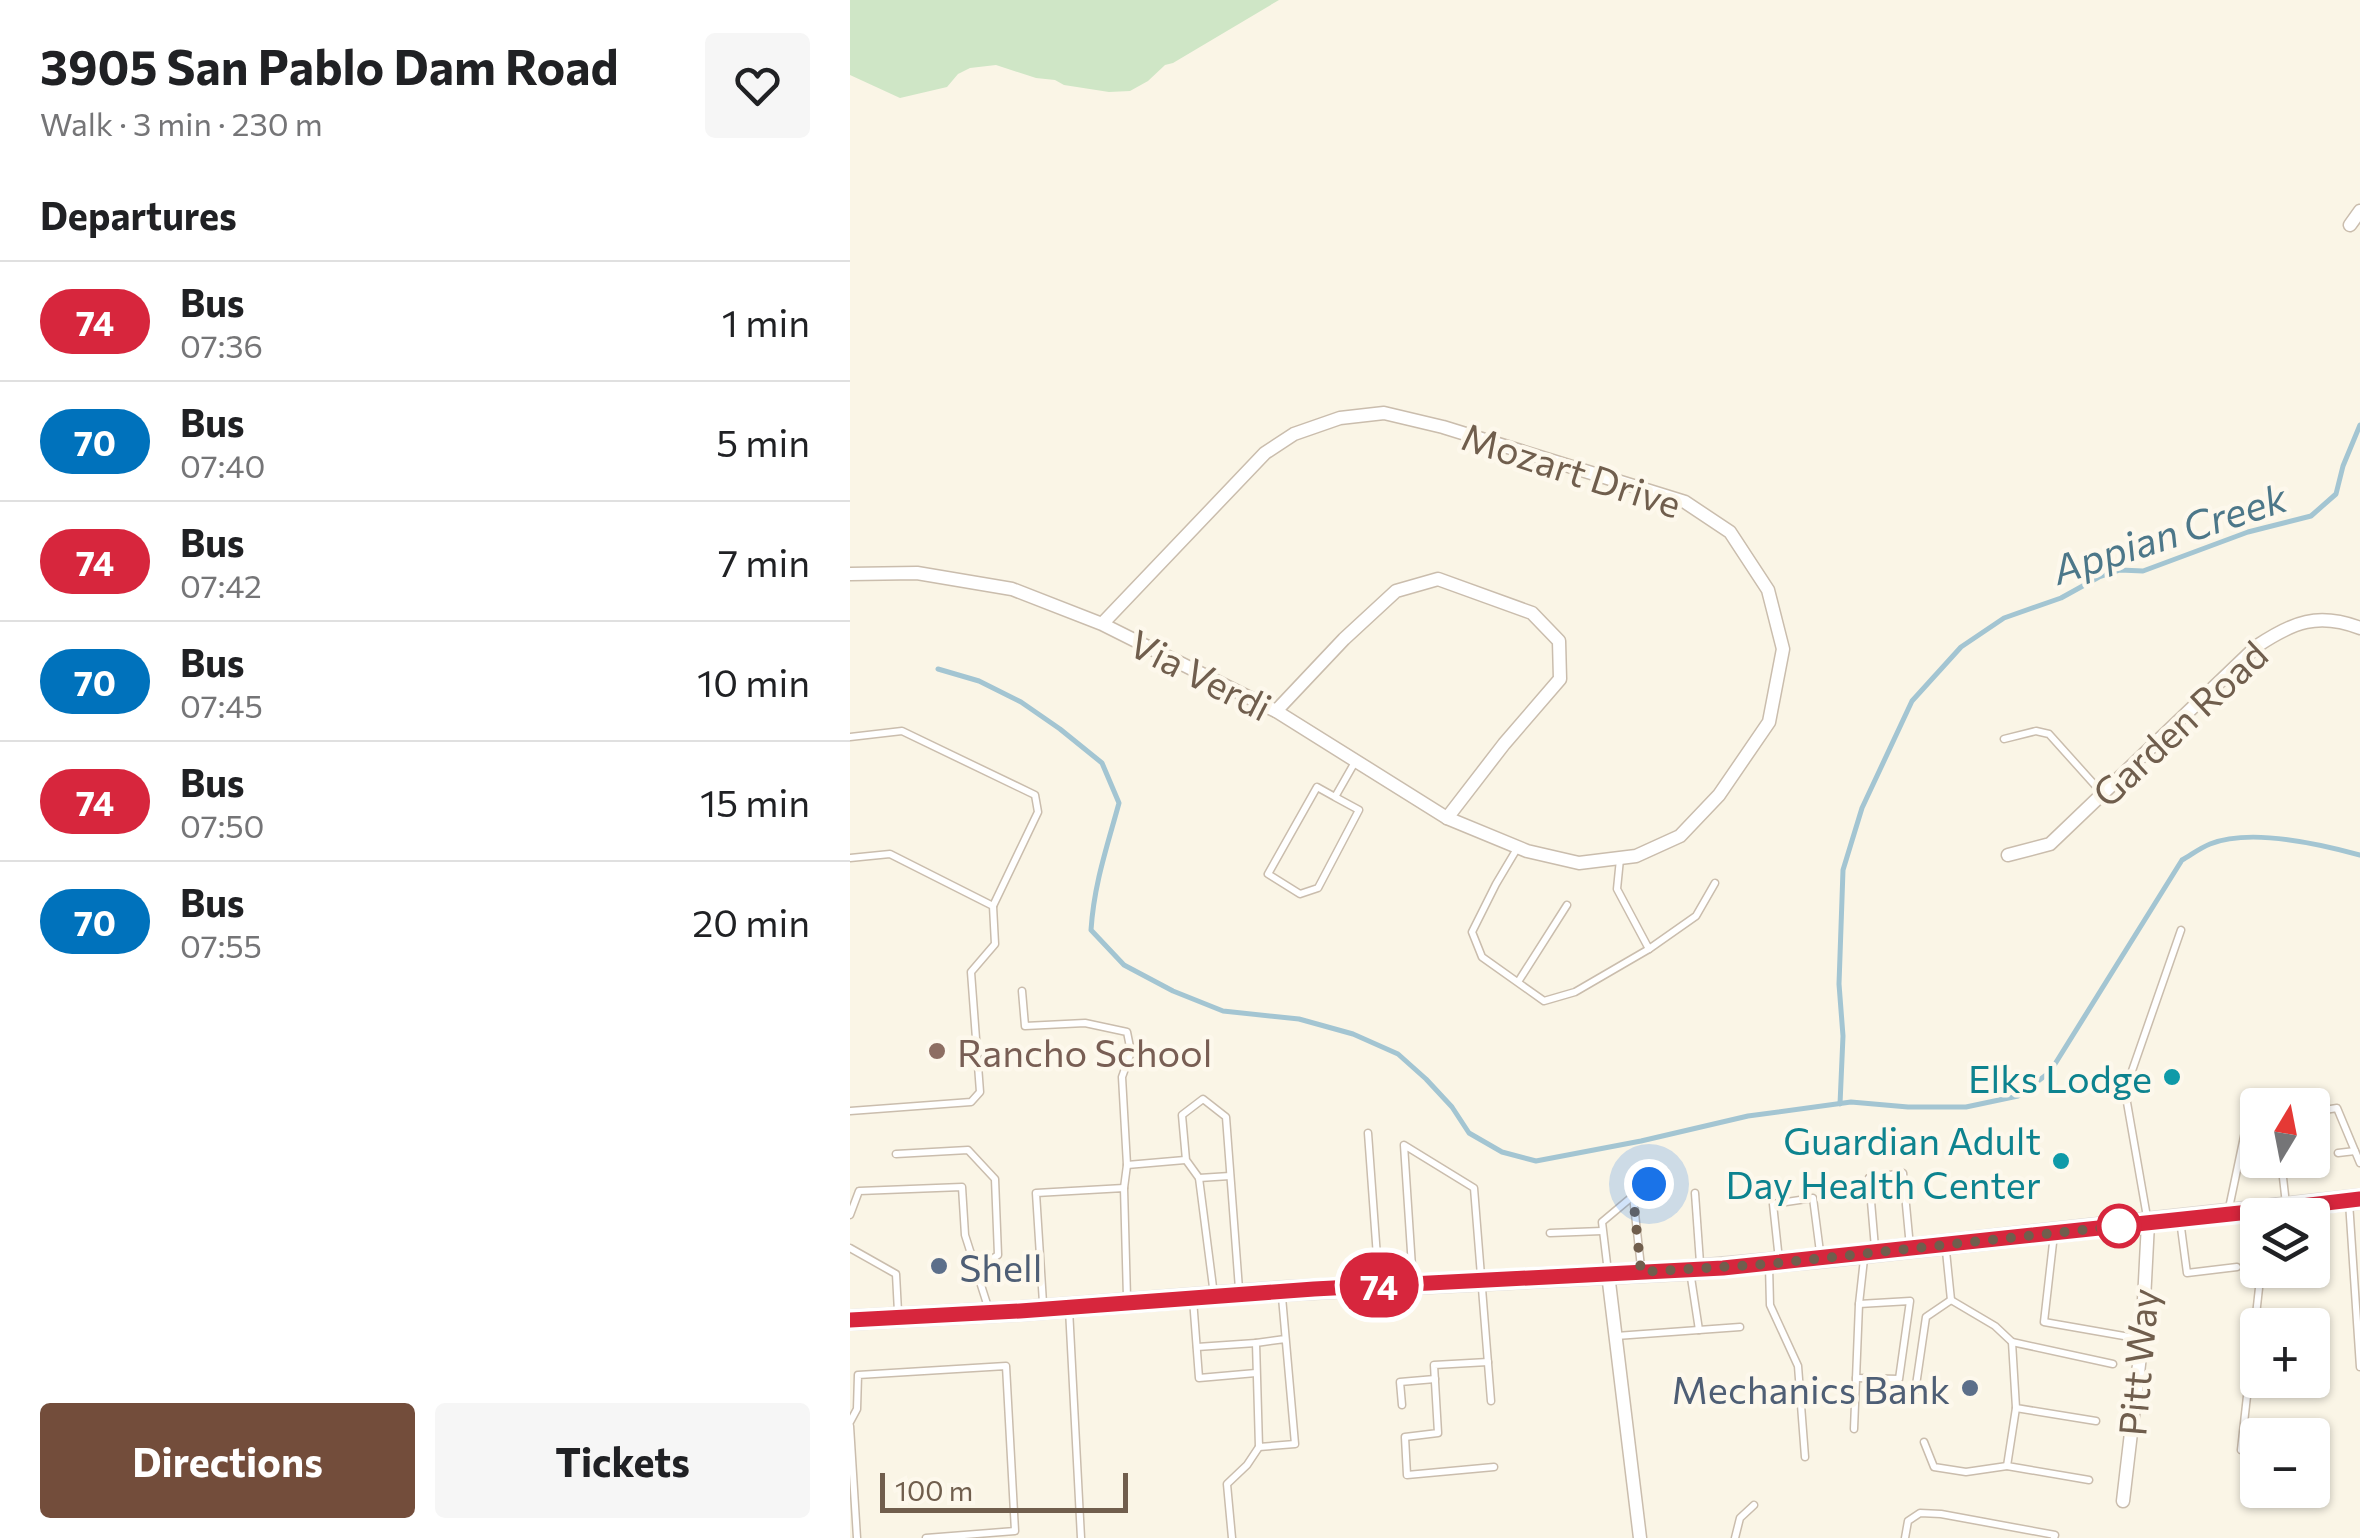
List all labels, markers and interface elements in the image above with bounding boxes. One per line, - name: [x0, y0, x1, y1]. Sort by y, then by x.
- button: heart: [705, 33, 810, 138]
- text: 3905 San Pablo Dam Road: [40, 36, 619, 95]
- text: Walk · 3 min · 230 m: [40, 103, 323, 143]
- text: Departures: [40, 191, 237, 238]
- text: Bus: [180, 278, 245, 325]
- text: 1 min: [722, 298, 810, 345]
- text: 74: [76, 300, 114, 343]
- text: 07:36: [180, 325, 263, 365]
- text: Bus: [180, 398, 245, 445]
- street label: Mozart Drive: [1457, 411, 1687, 527]
- text: 5 min: [716, 418, 810, 465]
- text: 70: [74, 420, 116, 463]
- text: 07:40: [180, 445, 265, 485]
- water label: Appian Creek: [2045, 471, 2294, 593]
- text: Bus: [180, 518, 245, 565]
- text: 7 min: [718, 538, 810, 585]
- text: 74: [76, 540, 114, 583]
- text: 07:42: [180, 565, 262, 605]
- street label: Via Verdi: [1122, 618, 1280, 730]
- street label: Garden Road: [2082, 630, 2276, 816]
- text: Bus: [180, 638, 245, 685]
- text: 10 min: [697, 658, 810, 705]
- text: 70: [74, 660, 116, 703]
- text: 07:45: [180, 685, 263, 725]
- text: Bus: [180, 758, 245, 805]
- text: 15 min: [700, 778, 810, 825]
- text: 74: [76, 780, 114, 823]
- text: 07:50: [180, 805, 264, 845]
- text: Bus: [180, 878, 245, 925]
- text: 20 min: [692, 898, 810, 945]
- text: 70: [74, 900, 116, 943]
- text: 07:55: [180, 925, 262, 965]
- place label: Rancho School: [957, 1028, 1212, 1075]
- marker: Rancho School: [926, 1040, 948, 1062]
- place label: Elks Lodge: [1968, 1054, 2152, 1101]
- marker: Elks Lodge: [2161, 1066, 2183, 1088]
- north arrow: [2240, 1088, 2330, 1178]
- map controls: [2240, 1088, 2330, 1508]
- place label: Guardian Adult Day Health Center: [1726, 1116, 2041, 1207]
- marker: Guardian Adult Day Health Center: [2050, 1150, 2072, 1172]
- your location: [1624, 1159, 1674, 1209]
- button: layers: [2240, 1198, 2330, 1288]
- unlabelled marker: [2098, 1205, 2140, 1247]
- place label: Shell: [959, 1243, 1042, 1290]
- line badge: 74: [1334, 1252, 1424, 1318]
- marker: Shell: [928, 1255, 950, 1277]
- text: 74: [1360, 1264, 1398, 1307]
- street label: Pitt Way: [2107, 1286, 2167, 1438]
- button: +: [2240, 1308, 2330, 1398]
- place label: Mechanics Bank: [1672, 1365, 1950, 1412]
- marker: Mechanics Bank: [1959, 1377, 1981, 1399]
- button: Directions: [40, 1403, 415, 1518]
- button: Tickets: [435, 1403, 810, 1518]
- button: −: [2240, 1418, 2330, 1508]
- scale bar: [880, 1468, 1128, 1512]
- text: 100 m: [895, 1473, 973, 1507]

